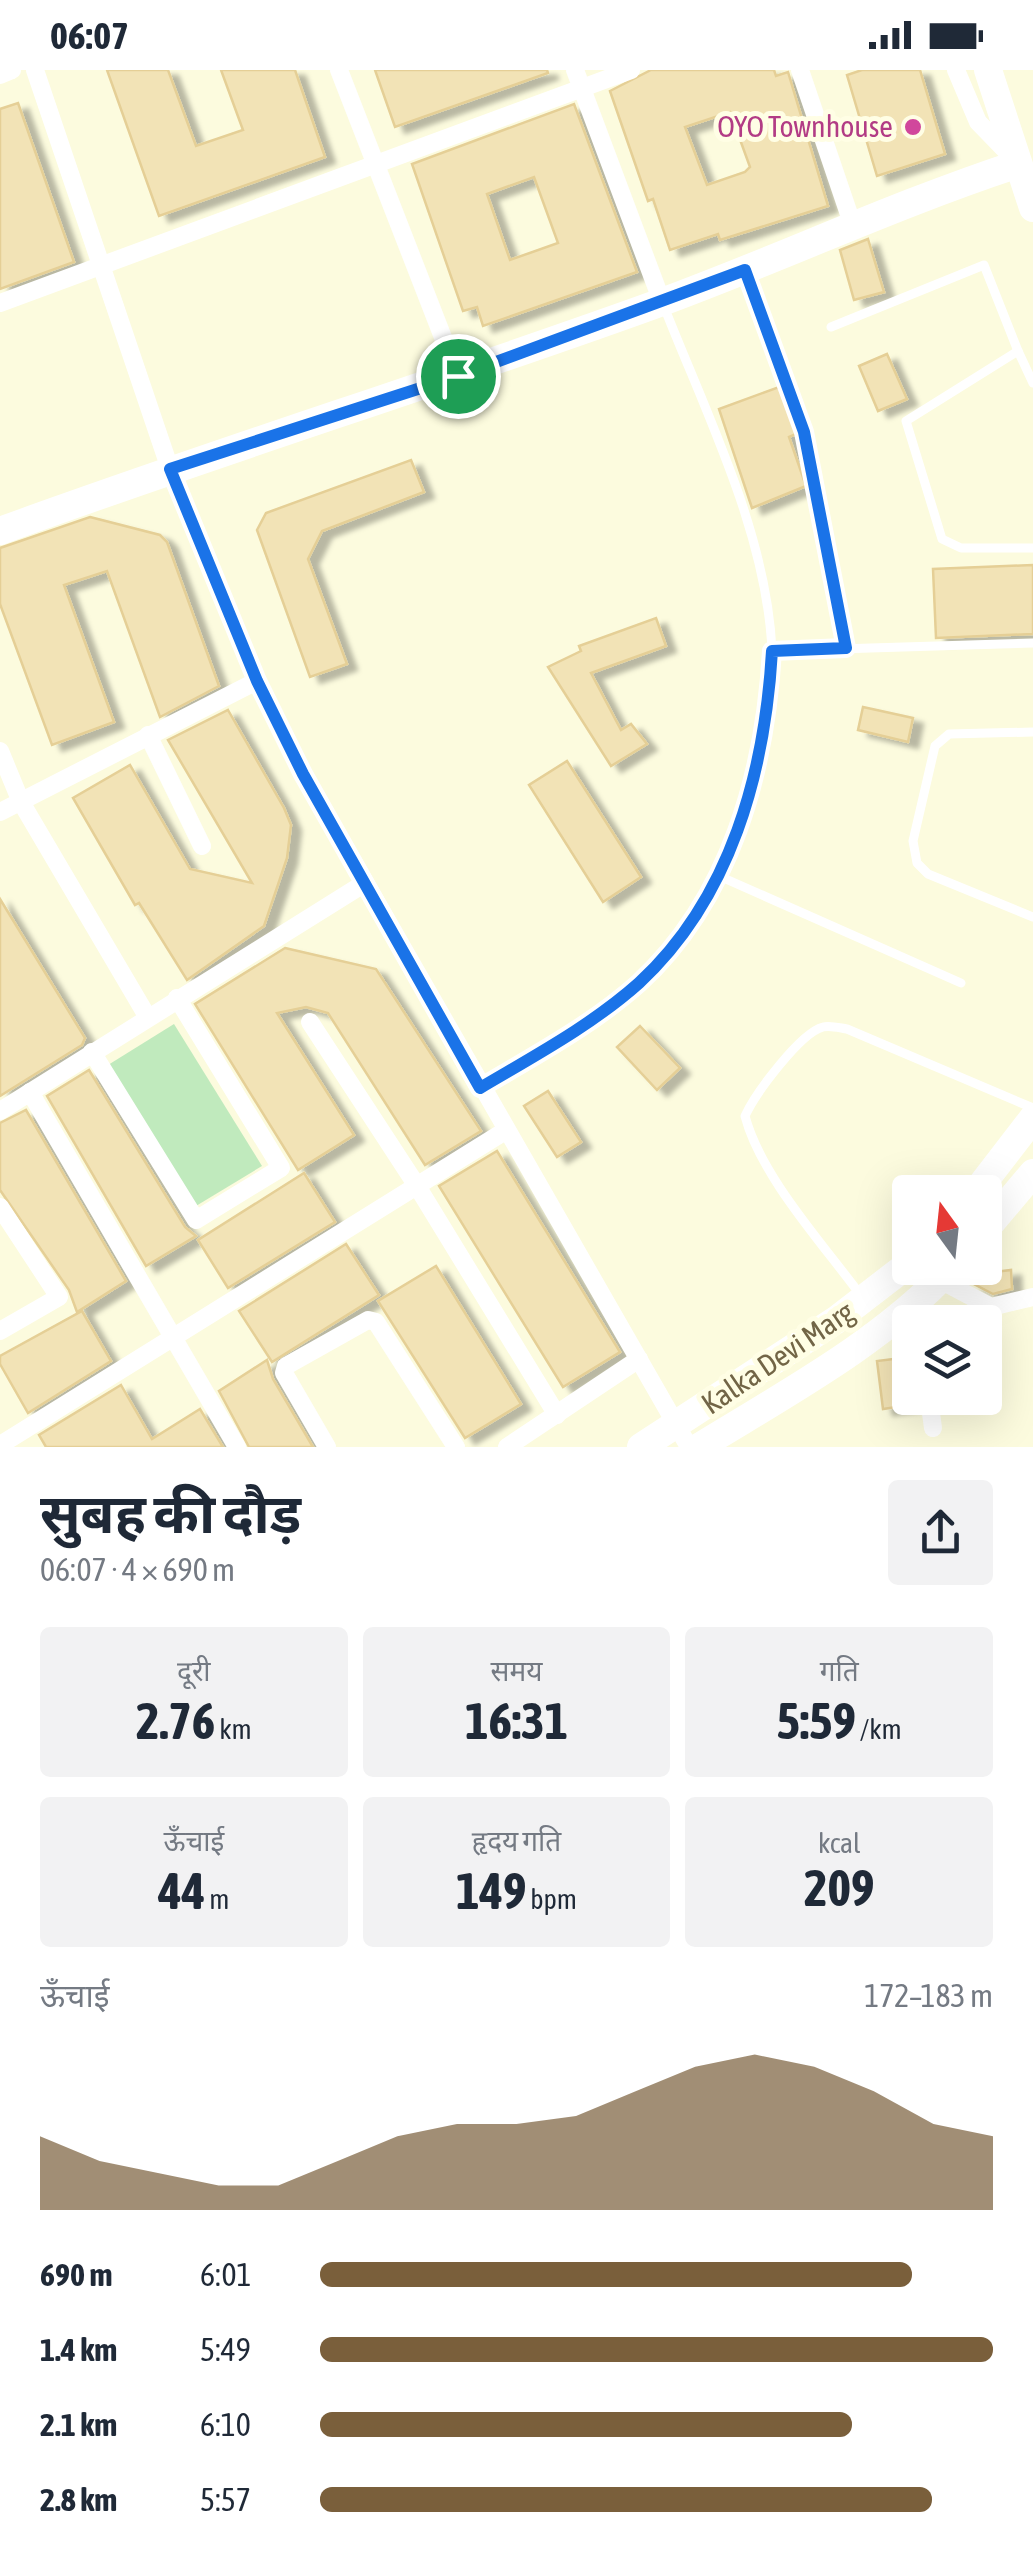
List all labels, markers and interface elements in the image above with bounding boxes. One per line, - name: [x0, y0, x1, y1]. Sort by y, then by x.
- text: 06:07: [50, 14, 129, 57]
- place label: OYO Townhouse: [717, 109, 893, 143]
- marker: OYO Townhouse: [902, 116, 924, 138]
- pin: [416, 334, 501, 419]
- icon: arrive: [431, 349, 486, 404]
- north arrow: [892, 1175, 1002, 1285]
- map controls: [892, 1175, 1002, 1415]
- street label: Kalka Devi Marg: [695, 1294, 860, 1420]
- button: layers: [892, 1305, 1002, 1415]
- button: share: [888, 1480, 993, 1585]
- text: सुबह की दौड़: [40, 1482, 301, 1545]
- text: 06:07 · 4 × 690 m: [40, 1551, 235, 1588]
- text: दूरी: [177, 1655, 211, 1687]
- text: समय: [491, 1655, 542, 1687]
- text: गति: [820, 1655, 859, 1687]
- text: 2.76: [136, 1692, 215, 1750]
- text: 16:31: [465, 1692, 568, 1750]
- text: 5:59: [777, 1692, 856, 1750]
- text: km: [215, 1713, 252, 1745]
- text: /km: [856, 1713, 902, 1745]
- text: ऊँचाई: [163, 1825, 224, 1857]
- text: हृदय गति: [472, 1825, 561, 1857]
- text: kcal: [818, 1827, 860, 1859]
- text: 209: [804, 1859, 874, 1917]
- text: 44: [158, 1862, 205, 1920]
- text: 149: [456, 1862, 526, 1920]
- text: m: [205, 1883, 229, 1915]
- text: bpm: [526, 1883, 577, 1915]
- text: ऊँचाई: [40, 1977, 109, 2014]
- text: 172–183 m: [864, 1977, 993, 2014]
- text: 690 m: [40, 2256, 113, 2293]
- text: 6:01: [200, 2256, 251, 2293]
- text: 1.4 km: [40, 2331, 117, 2368]
- text: 5:49: [200, 2331, 251, 2368]
- text: 2.1 km: [40, 2406, 117, 2443]
- text: 6:10: [200, 2406, 251, 2443]
- text: 2.8 km: [40, 2481, 117, 2518]
- text: 5:57: [200, 2481, 251, 2518]

